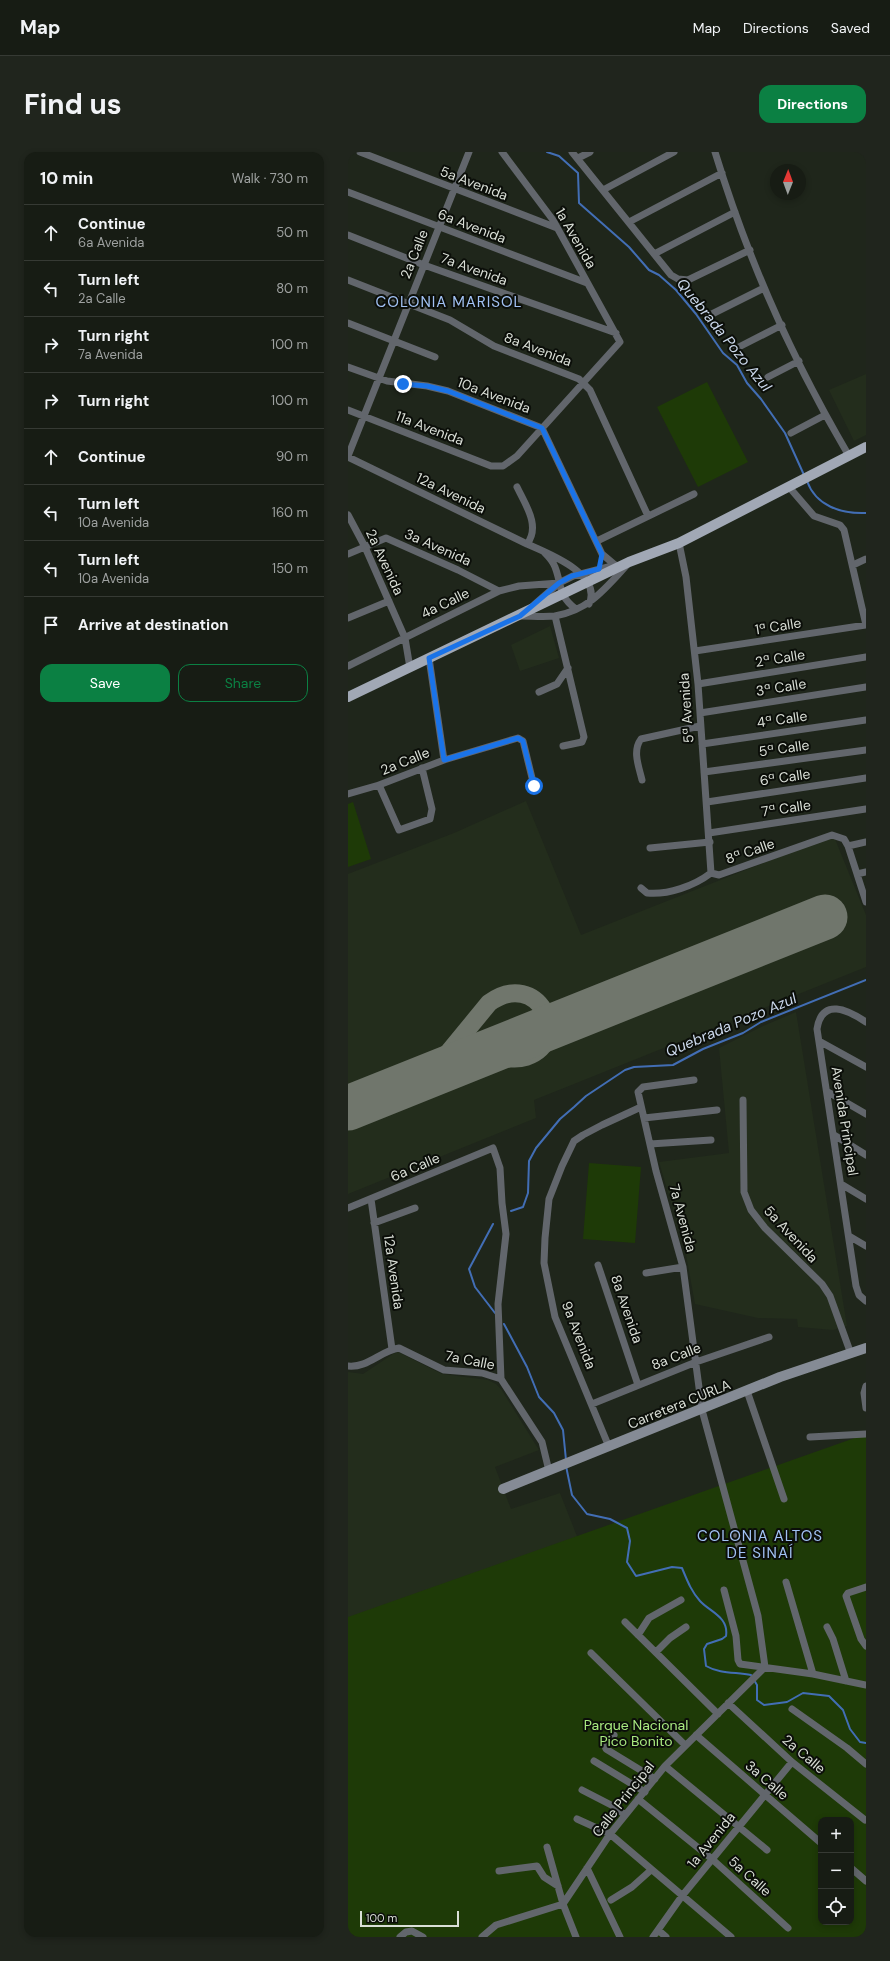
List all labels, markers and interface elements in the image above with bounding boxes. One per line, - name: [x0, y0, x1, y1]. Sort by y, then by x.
- text: Map: [20, 15, 60, 40]
- text: Map: [693, 19, 721, 37]
- text: Directions: [743, 19, 809, 37]
- text: Saved: [831, 19, 870, 37]
- button: Directions: [759, 85, 866, 123]
- text: Find us: [24, 86, 122, 123]
- street label: 5a Avenida: [438, 162, 510, 204]
- north arrow: [770, 164, 806, 200]
- text: 10 min: [40, 167, 93, 189]
- text: Walk · 730 m: [232, 170, 308, 187]
- street label: 1a Avenida: [551, 204, 601, 272]
- street label: 6a Avenida: [435, 205, 509, 247]
- text: Continue: [78, 214, 146, 234]
- icon: ahead: [40, 222, 62, 244]
- text: 50 m: [276, 224, 308, 241]
- street label: 2a Calle: [396, 227, 432, 281]
- text: 6a Avenida: [78, 234, 144, 251]
- street label: 7a Avenida: [438, 249, 510, 289]
- text: Turn left: [78, 270, 139, 290]
- water label: Quebrada Pozo Azul: [672, 274, 776, 396]
- icon: left: [40, 278, 62, 300]
- text: 80 m: [276, 280, 308, 297]
- text: 2a Calle: [78, 290, 126, 307]
- district label: COLONIA MARISOL: [376, 292, 522, 312]
- text: Turn right: [78, 326, 149, 346]
- street label: 8a Avenida: [502, 328, 574, 370]
- icon: right: [40, 334, 62, 356]
- text: 100 m: [271, 336, 308, 353]
- text: 7a Avenida: [78, 346, 143, 363]
- street label: 10a Avenida: [455, 373, 533, 417]
- route end: [394, 375, 412, 393]
- icon: right: [40, 390, 62, 412]
- text: Turn right: [78, 391, 149, 411]
- text: 100 m: [271, 392, 308, 409]
- street label: 11a Avenida: [393, 407, 467, 449]
- icon: ahead: [40, 446, 62, 468]
- text: Continue: [78, 447, 146, 467]
- text: 90 m: [276, 448, 308, 465]
- street label: 12a Avenida: [413, 468, 489, 518]
- text: Turn left: [78, 494, 139, 514]
- icon: left: [40, 502, 62, 524]
- text: 160 m: [272, 504, 308, 521]
- text: 10a Avenida: [78, 514, 149, 531]
- street label: 3a Avenida: [402, 524, 474, 570]
- street label: 2a Avenida: [362, 526, 408, 598]
- text: Turn left: [78, 550, 139, 570]
- icon: left: [40, 558, 62, 580]
- text: 150 m: [272, 560, 308, 577]
- text: 10a Avenida: [78, 570, 149, 587]
- street label: 4a Calle: [418, 584, 472, 622]
- street label: 1ª Calle: [754, 613, 802, 639]
- icon: arrive: [40, 614, 62, 636]
- text: Arrive at destination: [78, 615, 229, 635]
- street label: 2ª Calle: [754, 645, 806, 671]
- button: Save: [40, 664, 170, 702]
- button: Share: [178, 664, 308, 702]
- street label: 5ª Avenida: [675, 672, 697, 744]
- street label: 3ª Calle: [755, 674, 807, 700]
- street label: 4ª Calle: [756, 707, 808, 731]
- street label: 5ª Calle: [758, 736, 810, 760]
- street label: 2a Calle: [378, 743, 432, 779]
- street label: 6ª Calle: [758, 765, 812, 789]
- route start: [525, 777, 543, 795]
- street label: 7ª Calle: [760, 796, 812, 820]
- street label: 8ª Calle: [723, 834, 777, 868]
- water label: Quebrada Pozo Azul: [662, 988, 800, 1062]
- street label: Avenida Principal: [827, 1065, 863, 1177]
- street label: 6a Calle: [388, 1149, 442, 1185]
- street label: 7a Avenida: [665, 1182, 701, 1254]
- street label: 5a Avenida: [760, 1202, 822, 1266]
- street label: 12a Avenida: [380, 1234, 408, 1310]
- street label: 8a Avenida: [607, 1272, 647, 1346]
- street label: 9a Avenida: [558, 1298, 600, 1372]
- street label: 8a Calle: [649, 1338, 703, 1374]
- street label: 7a Calle: [444, 1346, 496, 1374]
- street label: Carretera CURLA: [625, 1375, 733, 1433]
- district label: COLONIA ALTOS DE SINAÍ: [697, 1526, 823, 1563]
- park label: Parque Nacional Pico Bonito: [584, 1716, 688, 1750]
- street label: 2a Calle: [779, 1731, 829, 1777]
- street label: 3a Calle: [742, 1756, 792, 1804]
- street label: Calle Principal: [588, 1758, 658, 1840]
- street label: 1a Avenida: [683, 1808, 739, 1872]
- map controls: [818, 1817, 854, 1925]
- button: +: [818, 1817, 854, 1853]
- street label: 5a Calle: [725, 1852, 775, 1900]
- button: −: [818, 1853, 854, 1889]
- button: locate: [818, 1889, 854, 1925]
- scale bar: [360, 1909, 459, 1928]
- text: 100 m: [366, 1911, 397, 1925]

